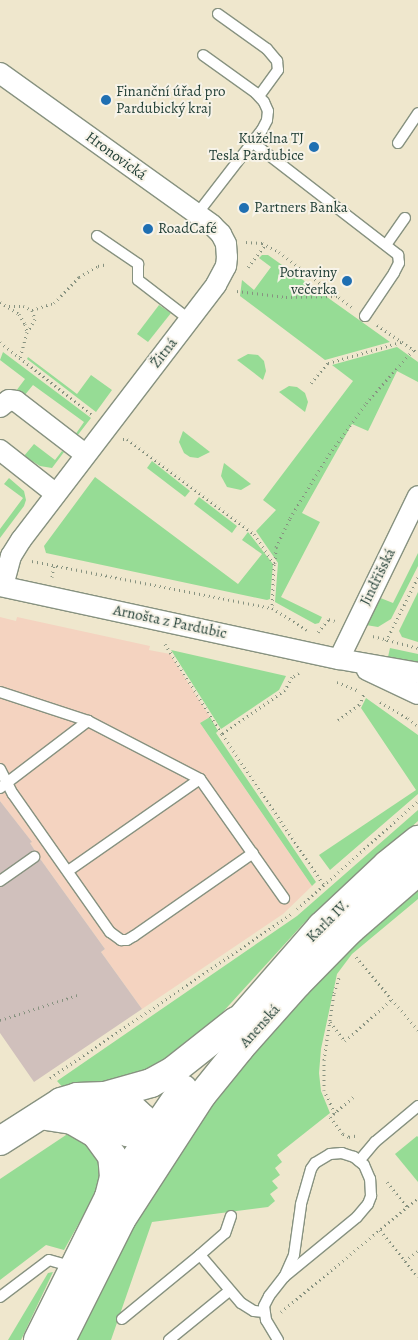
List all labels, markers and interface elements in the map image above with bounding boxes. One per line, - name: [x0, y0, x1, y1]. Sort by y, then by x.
- place label: Finanční úřad pro Pardubický kraj: [116, 82, 226, 117]
- marker: Finanční úřad pro Pardubický kraj: [100, 94, 112, 106]
- street label: Hronovická: [82, 128, 150, 184]
- place label: Kuželna TJ Tesla Pardubice: [209, 129, 304, 164]
- marker: Kuželna TJ Tesla Pardubice: [308, 141, 320, 153]
- place label: Partners Banka: [254, 199, 348, 217]
- marker: Partners Banka: [238, 202, 250, 214]
- place label: RoadCafé: [158, 220, 217, 238]
- marker: RoadCafé: [142, 223, 154, 235]
- place label: Potraviny večerka: [279, 263, 337, 298]
- marker: Potraviny večerka: [341, 275, 353, 287]
- street label: Žitná: [147, 334, 181, 372]
- street label: Jindřišská: [356, 546, 400, 608]
- street label: Arnošta z Pardubic: [112, 601, 228, 643]
- street label: Karla IV.: [303, 896, 353, 946]
- street label: Anenská: [236, 1001, 284, 1051]

